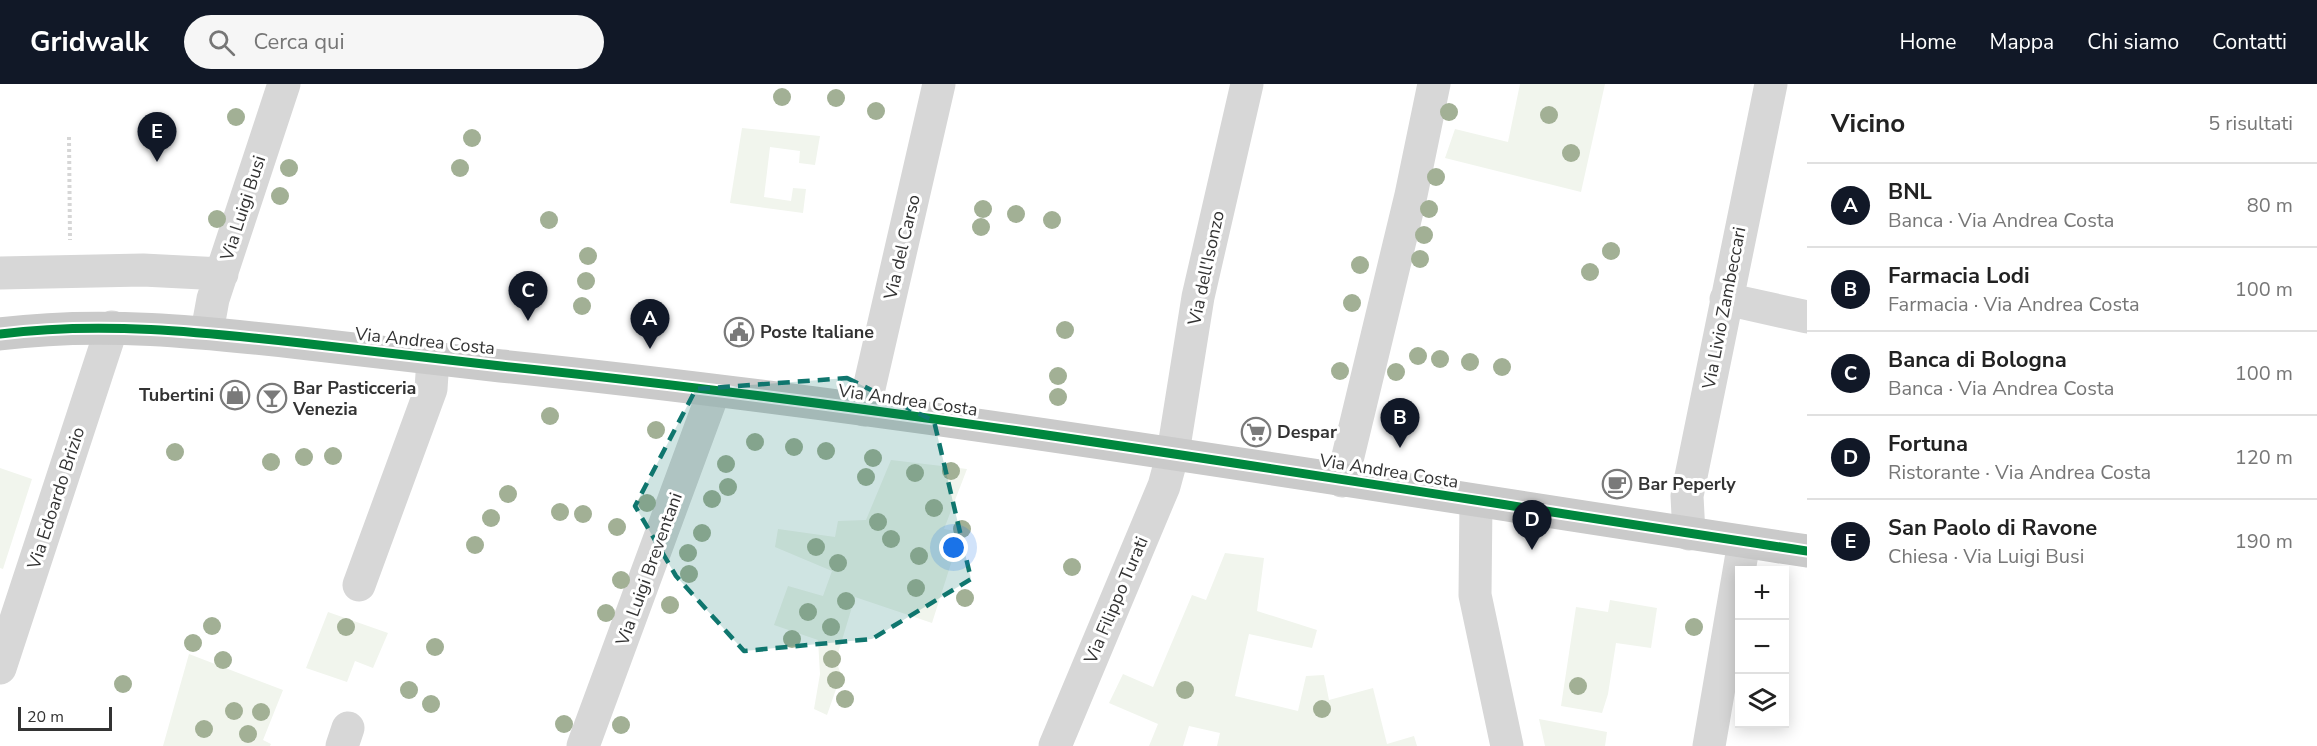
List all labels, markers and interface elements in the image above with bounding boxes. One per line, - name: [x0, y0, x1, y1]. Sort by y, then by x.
- search box: [184, 15, 604, 69]
- text: Gridwalk: [30, 23, 148, 61]
- icon: search: [205, 26, 238, 59]
- text: Cerca qui: [253, 27, 345, 57]
- text: Home: [1900, 28, 1956, 56]
- text: Mappa: [1989, 28, 2054, 56]
- text: Chi siamo: [2087, 28, 2179, 56]
- text: Contatti: [2212, 28, 2287, 56]
- text: Vicino: [1831, 106, 1905, 141]
- text: 5 risultati: [2208, 110, 2293, 137]
- pin: E: [138, 112, 176, 162]
- street label: Via Luigi Busi: [214, 152, 271, 265]
- text: BNL: [1888, 177, 1932, 207]
- street label: Via del Carso: [878, 192, 926, 303]
- text: A: [1843, 192, 1858, 219]
- text: 80 m: [2247, 192, 2293, 219]
- text: Banca · Via Andrea Costa: [1888, 207, 2114, 234]
- street label: Via dell'Isonzo: [1182, 209, 1230, 328]
- street label: Via Livio Zambeccari: [1696, 225, 1752, 392]
- text: Farmacia Lodi: [1888, 261, 2030, 291]
- pin: C: [508, 272, 548, 321]
- text: B: [1844, 276, 1857, 303]
- text: 100 m: [2235, 276, 2293, 303]
- text: Farmacia · Via Andrea Costa: [1888, 291, 2140, 318]
- pin: A: [630, 300, 670, 349]
- public building icon: Poste Italiane: [723, 316, 755, 348]
- place label: Poste Italiane: [760, 320, 874, 344]
- street label: Via Andrea Costa: [353, 322, 496, 360]
- text: Banca di Bologna: [1888, 345, 2067, 375]
- text: C: [1844, 360, 1857, 387]
- text: 100 m: [2235, 360, 2293, 387]
- text: Banca · Via Andrea Costa: [1888, 375, 2114, 402]
- place label: Bar Pasticceria Venezia: [292, 376, 416, 421]
- street label: Via Andrea Costa: [836, 378, 979, 422]
- shop icon: Tubertini: [219, 379, 251, 411]
- bar icon: Bar Pasticceria Venezia: [256, 382, 288, 414]
- place label: Tubertini: [139, 383, 214, 407]
- pin: B: [1380, 398, 1420, 448]
- supermarket icon: Despar: [1240, 416, 1272, 448]
- place label: Despar: [1277, 420, 1337, 444]
- street label: Via Edoardo Brizio: [21, 424, 90, 573]
- text: Fortuna: [1888, 429, 1968, 459]
- text: D: [1843, 444, 1858, 471]
- text: 120 m: [2235, 444, 2293, 471]
- street label: Via Andrea Costa: [1317, 448, 1460, 494]
- text: Ristorante · Via Andrea Costa: [1888, 459, 2151, 486]
- cafe icon: Bar Peperly: [1601, 468, 1633, 500]
- place label: Bar Peperly: [1638, 472, 1736, 496]
- street label: Via Luigi Breventani: [610, 489, 688, 650]
- pin: D: [1512, 500, 1552, 550]
- text: San Paolo di Ravone: [1888, 513, 2097, 543]
- text: E: [1845, 528, 1856, 555]
- text: 190 m: [2235, 528, 2293, 555]
- your location: [939, 533, 968, 562]
- street label: Via Filippo Turati: [1078, 533, 1154, 668]
- text: Chiesa · Via Luigi Busi: [1888, 543, 2084, 570]
- map controls: [1735, 566, 1789, 728]
- button: +: [1735, 566, 1789, 620]
- button: −: [1735, 620, 1789, 674]
- button: layers: [1735, 674, 1789, 728]
- scale bar: [18, 704, 112, 732]
- text: 20 m: [27, 706, 64, 728]

